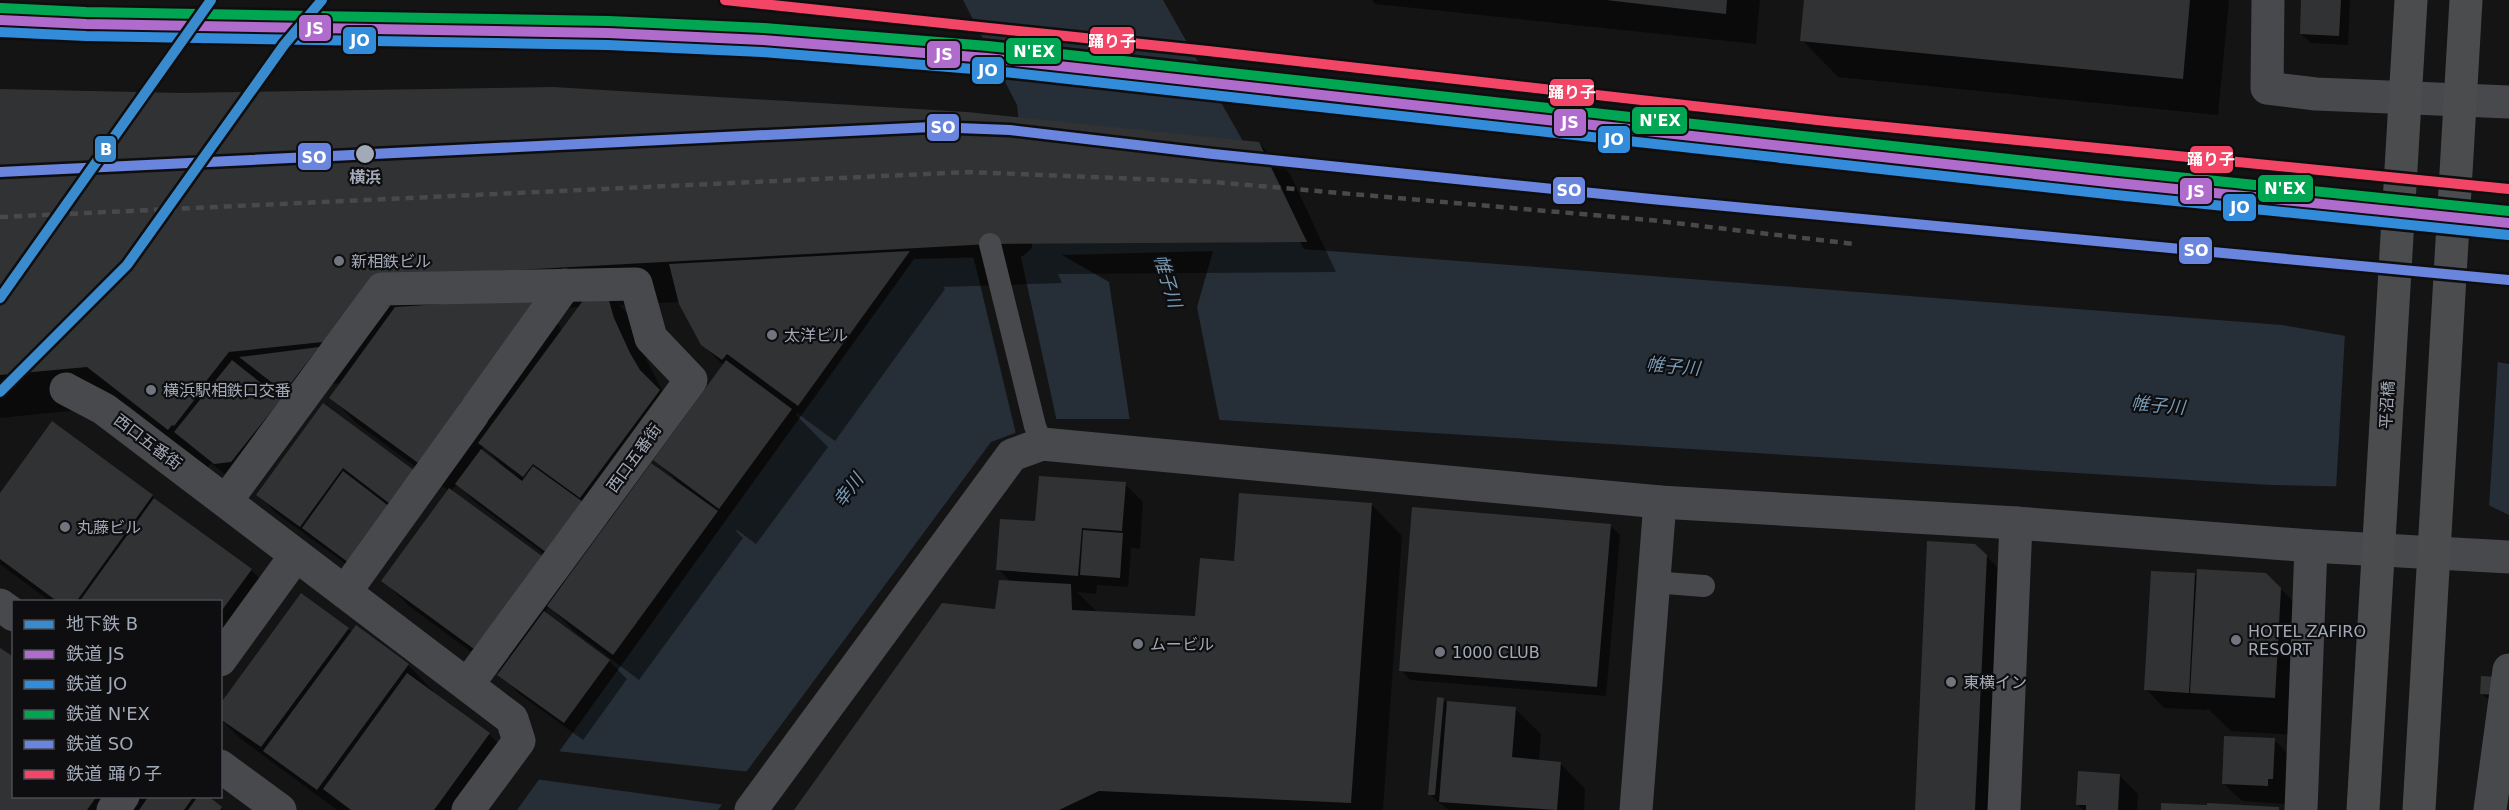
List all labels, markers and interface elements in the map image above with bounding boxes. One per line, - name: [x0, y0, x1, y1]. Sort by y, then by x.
- line badge: JS: [298, 14, 332, 42]
- text: JS: [305, 19, 324, 38]
- line badge: JO: [342, 26, 377, 55]
- line badge: 踊り子: [1089, 26, 1135, 55]
- text: JO: [349, 31, 370, 50]
- text: 踊り子: [1088, 32, 1136, 51]
- line badge: N'EX: [1005, 37, 1062, 65]
- line badge: JS: [926, 40, 961, 69]
- text: N'EX: [1013, 42, 1055, 61]
- text: JS: [934, 45, 953, 64]
- line badge: JO: [971, 56, 1005, 85]
- text: JO: [977, 61, 998, 80]
- line badge: 踊り子: [1549, 78, 1595, 107]
- text: 踊り子: [1548, 83, 1596, 102]
- line badge: N'EX: [1631, 106, 1688, 135]
- line badge: JS: [1553, 108, 1587, 137]
- text: N'EX: [1639, 111, 1681, 130]
- line badge: SO: [926, 113, 960, 142]
- text: JS: [1560, 113, 1579, 132]
- text: SO: [930, 118, 956, 137]
- line badge: JO: [1597, 125, 1631, 154]
- text: JO: [1603, 130, 1624, 149]
- line badge: B: [94, 135, 117, 163]
- text: B: [100, 140, 112, 159]
- line badge: SO: [297, 142, 332, 171]
- marker: 横浜: [354, 143, 376, 165]
- line badge: 踊り子: [2189, 145, 2234, 174]
- text: SO: [301, 148, 327, 167]
- text: 踊り子: [2187, 150, 2235, 169]
- place label: 横浜: [349, 168, 381, 187]
- line badge: N'EX: [2257, 174, 2314, 203]
- line badge: SO: [1552, 176, 1586, 205]
- line badge: JS: [2179, 177, 2213, 205]
- text: N'EX: [2264, 179, 2306, 198]
- text: SO: [1556, 181, 1582, 200]
- text: JS: [2186, 182, 2205, 201]
- line badge: JO: [2222, 193, 2257, 222]
- text: JO: [2229, 198, 2250, 217]
- line badge: SO: [2178, 236, 2213, 265]
- text: SO: [2183, 241, 2209, 260]
- place label: 新相鉄ビル: [351, 252, 431, 271]
- water label: 帷子川: [1150, 252, 1187, 312]
- marker: 新相鉄ビル: [332, 254, 346, 268]
- place label: 太洋ビル: [784, 326, 848, 345]
- marker: 太洋ビル: [765, 328, 779, 342]
- water label: 帷子川: [1645, 353, 1703, 379]
- place label: 横浜駅相鉄口交番: [163, 381, 291, 400]
- street label: 平沼橋: [2376, 381, 2398, 429]
- marker: 横浜駅相鉄口交番: [144, 383, 158, 397]
- water label: 帷子川: [2130, 392, 2188, 418]
- street label: 西口五番街: [110, 410, 186, 474]
- street label: 西口五番街: [603, 420, 665, 496]
- water label: 幸川: [829, 468, 868, 511]
- place label: 丸藤ビル: [77, 518, 141, 537]
- marker: 丸藤ビル: [58, 520, 72, 534]
- legend: [12, 600, 222, 798]
- text: 地下鉄 B: [66, 613, 138, 634]
- place label: HOTEL ZAFIRO RESORT: [2248, 622, 2366, 659]
- marker: HOTEL ZAFIRO RESORT: [2229, 633, 2243, 647]
- place label: ムービル: [1150, 635, 1214, 654]
- marker: ムービル: [1131, 637, 1145, 651]
- text: 鉄道 JS: [66, 643, 124, 664]
- place label: 1000 CLUB: [1452, 643, 1540, 662]
- marker: 1000 CLUB: [1433, 645, 1447, 659]
- text: 鉄道 JO: [66, 673, 127, 694]
- place label: 東横イン: [1963, 673, 2027, 692]
- marker: 東横イン: [1944, 675, 1958, 689]
- text: 鉄道 N'EX: [66, 703, 150, 724]
- text: 鉄道 SO: [66, 733, 133, 754]
- text: 鉄道 踊り子: [66, 763, 162, 784]

